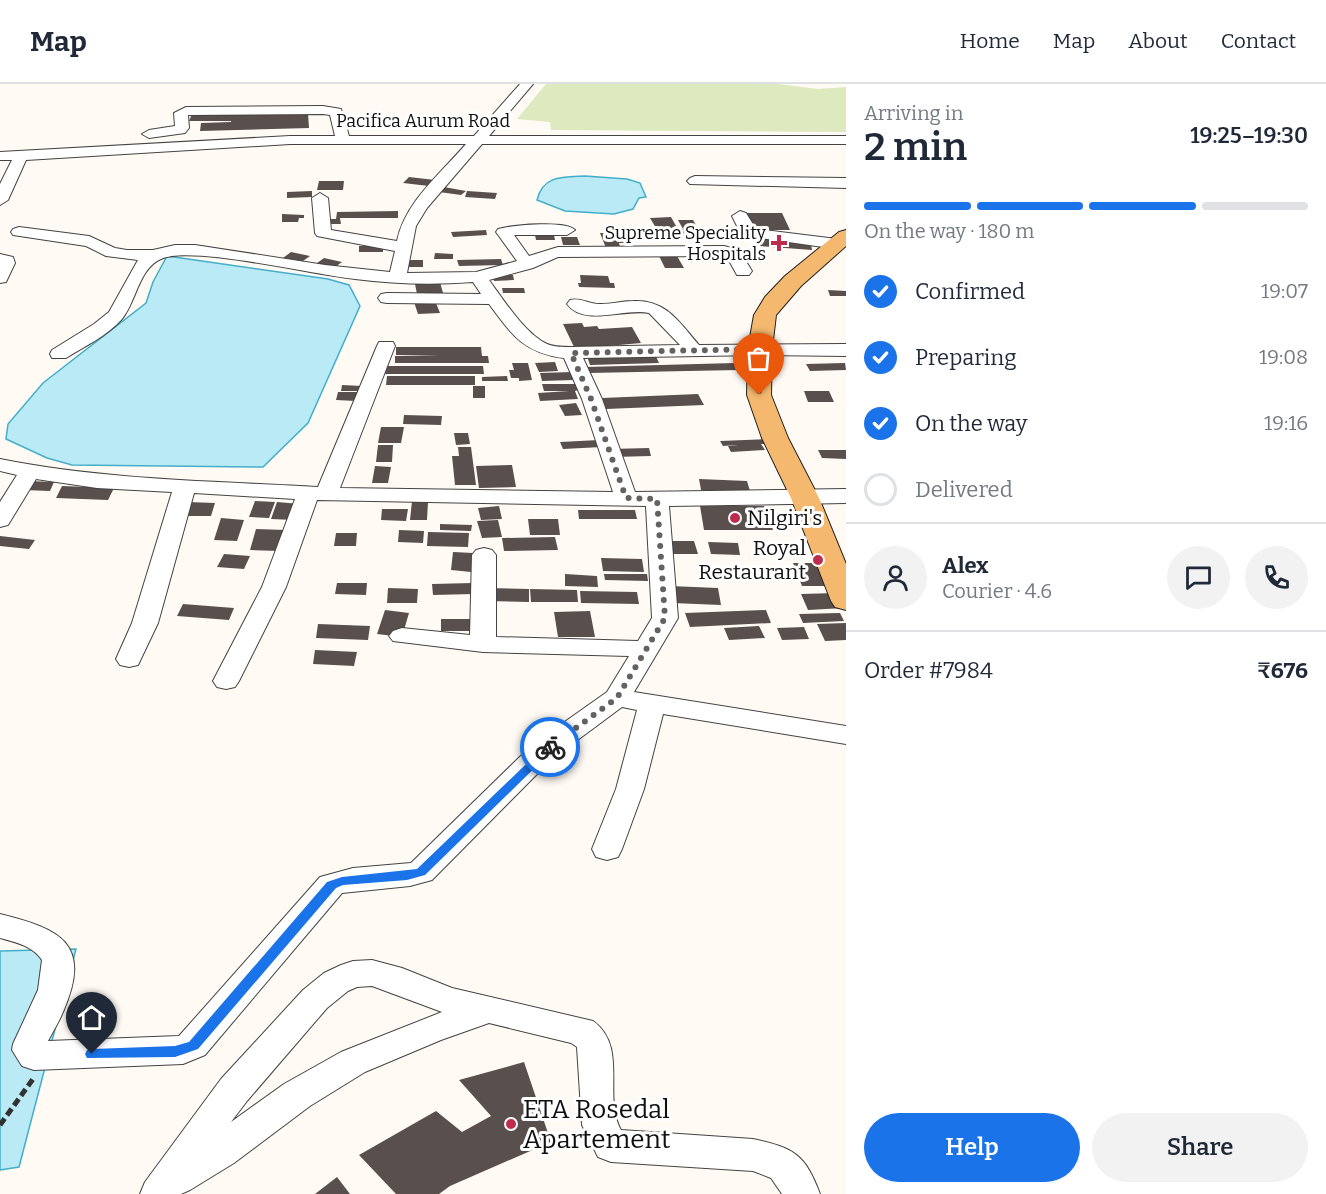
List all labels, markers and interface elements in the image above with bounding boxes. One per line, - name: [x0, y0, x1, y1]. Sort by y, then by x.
- text: Map: [30, 25, 87, 58]
- text: Home: [960, 28, 1020, 54]
- text: Map: [1053, 28, 1095, 54]
- text: About: [1128, 28, 1188, 54]
- text: Contact: [1221, 28, 1296, 54]
- text: Arriving in: [864, 101, 963, 125]
- street label: Pacifica Aurum Road: [336, 110, 510, 132]
- text: 19:25–19:30: [1190, 122, 1308, 149]
- text: 2 min: [864, 124, 967, 170]
- text: On the way · 180 m: [864, 219, 1034, 243]
- place label: Supreme Speciality Hospitals: [604, 222, 766, 265]
- marker: Supreme Speciality Hospitals: [770, 234, 788, 252]
- icon: check: [864, 275, 897, 308]
- text: Confirmed: [915, 278, 1025, 305]
- text: 19:07: [1261, 279, 1308, 303]
- pin: [733, 333, 784, 395]
- icon: check: [864, 341, 897, 374]
- icon: bag: [742, 342, 775, 375]
- text: Preparing: [915, 344, 1017, 371]
- text: 19:08: [1259, 345, 1308, 369]
- icon: check: [864, 407, 897, 440]
- text: On the way: [915, 410, 1027, 437]
- text: 19:16: [1264, 411, 1308, 435]
- text: Delivered: [915, 476, 1013, 503]
- place label: Nilgiri's: [747, 505, 822, 531]
- marker: Nilgiri's: [728, 511, 742, 525]
- place label: Royal Restaurant: [698, 535, 806, 585]
- button: person: [864, 546, 927, 609]
- button: chat: [1167, 546, 1230, 609]
- button: phone: [1245, 546, 1308, 609]
- text: Alex: [942, 552, 988, 579]
- marker: Royal Restaurant: [811, 553, 825, 567]
- text: Courier · 4.6: [942, 579, 1052, 603]
- text: Order #7984: [864, 657, 993, 684]
- text: ₹676: [1257, 657, 1308, 684]
- courier: [520, 717, 580, 777]
- icon: bike: [534, 731, 567, 764]
- pin: [66, 992, 117, 1054]
- icon: home: [75, 1001, 108, 1034]
- place label: ETA Rosedal Apartement: [523, 1094, 671, 1155]
- button: Help: [864, 1113, 1080, 1182]
- button: Share: [1092, 1113, 1308, 1182]
- marker: ETA Rosedal Apartement: [504, 1117, 518, 1131]

